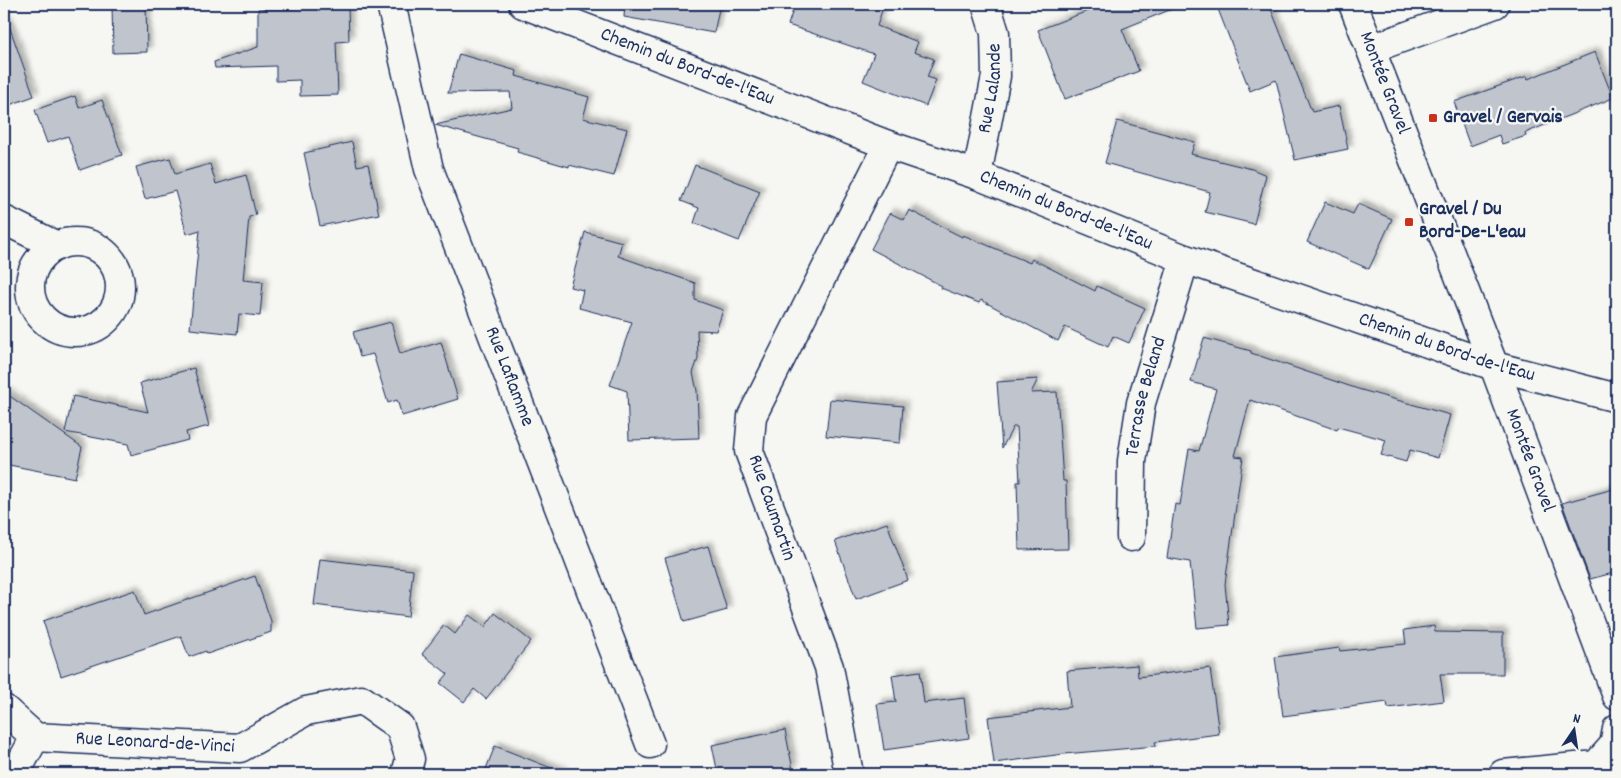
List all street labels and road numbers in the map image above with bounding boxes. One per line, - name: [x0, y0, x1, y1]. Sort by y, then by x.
- street label: Chemin du Bord-de-l'Eau: [596, 21, 778, 114]
- street label: Montée Gravel: [1351, 28, 1417, 139]
- street label: Rue Lalande: [971, 43, 1010, 136]
- street label: Chemin du Bord-de-l'Eau: [975, 163, 1157, 258]
- street label: Chemin du Bord-de-l'Eau: [1354, 306, 1538, 390]
- street label: Rue Laflamme: [477, 323, 541, 431]
- street label: Terrasse Beland: [1119, 333, 1174, 458]
- street label: Montée Gravel: [1497, 405, 1561, 516]
- street label: Rue Caumartin: [740, 451, 802, 565]
- street label: Rue Leonard-de-Vinci: [75, 725, 236, 762]

